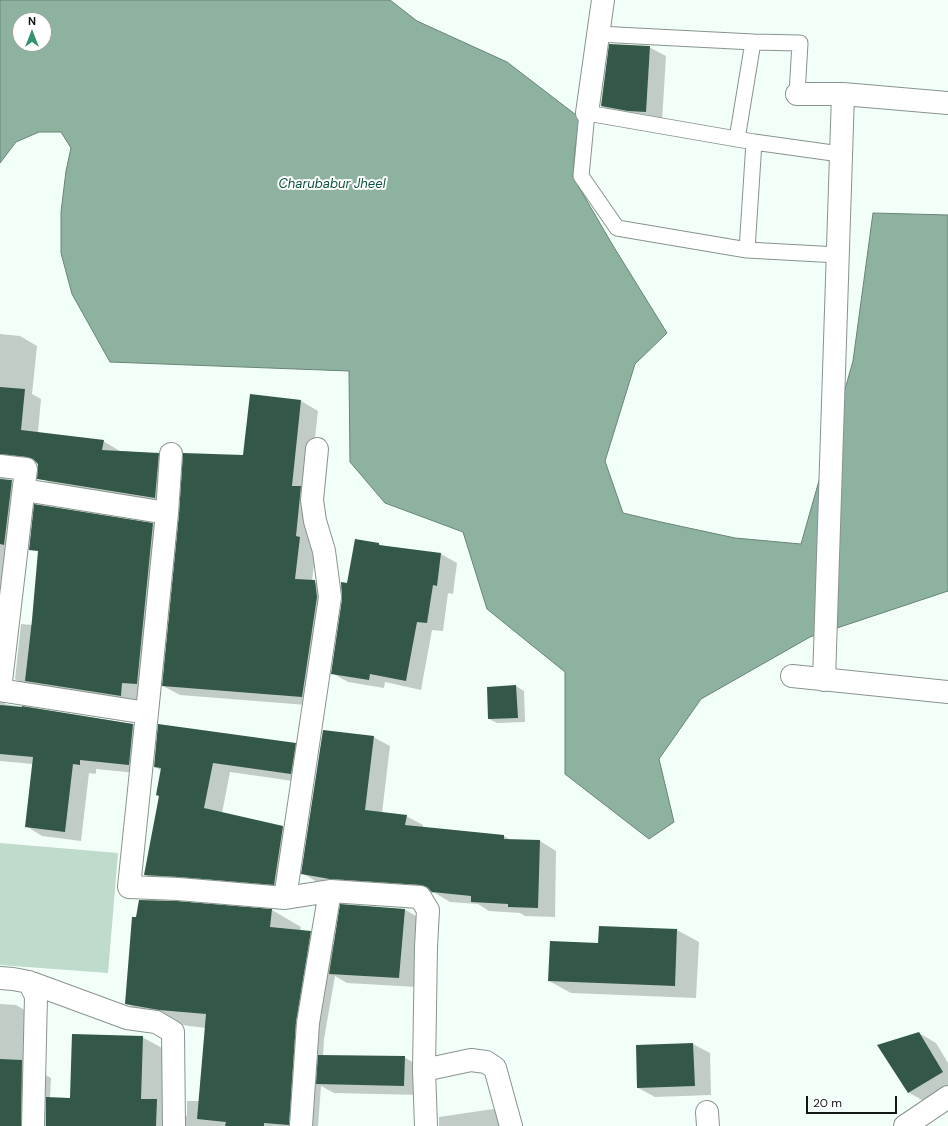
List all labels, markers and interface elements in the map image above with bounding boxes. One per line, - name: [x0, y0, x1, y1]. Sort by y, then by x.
- north arrow: [12, 12, 52, 52]
- text: N: [28, 14, 36, 28]
- water label: Charubabur Jheel: [278, 177, 386, 193]
- scale bar: [808, 1088, 899, 1114]
- text: 20 m: [813, 1095, 842, 1111]

